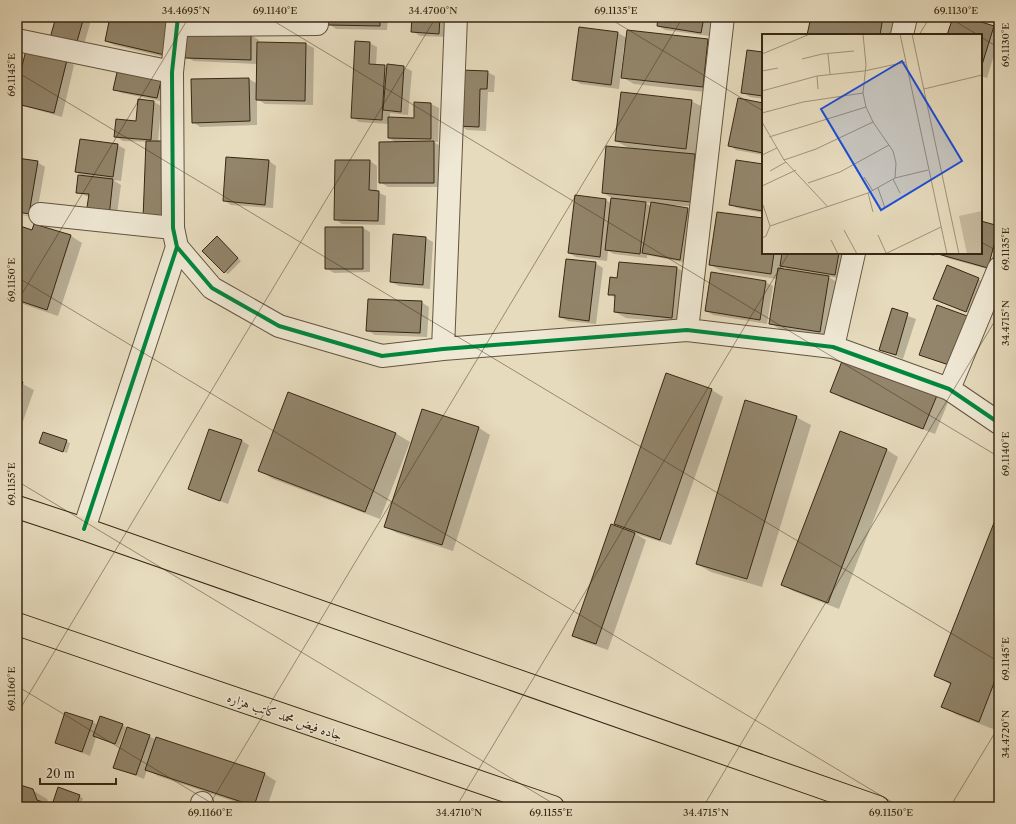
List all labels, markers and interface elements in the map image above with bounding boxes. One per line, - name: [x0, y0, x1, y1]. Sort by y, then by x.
- text: 34.4695°N: [162, 4, 210, 17]
- text: 69.1140°E: [253, 4, 297, 17]
- text: 34.4700°N: [409, 4, 457, 17]
- text: 69.1135°E: [594, 4, 638, 17]
- text: 69.1130°E: [934, 4, 978, 17]
- text: 69.1130°E: [999, 23, 1012, 67]
- inset map: [762, 34, 982, 254]
- text: 69.1145°E: [5, 53, 18, 97]
- text: 69.1135°E: [999, 227, 1012, 271]
- text: 69.1150°E: [5, 258, 18, 302]
- text: 34.4715°N: [999, 300, 1012, 346]
- text: 69.1140°E: [999, 432, 1012, 476]
- text: 69.1155°E: [5, 462, 18, 506]
- text: 69.1145°E: [999, 637, 1012, 681]
- text: 69.1160°E: [5, 667, 18, 711]
- street label: جاده فیض محمد کاتب هزاره: [225, 689, 345, 745]
- text: 34.4720°N: [999, 710, 1012, 758]
- scale bar: [40, 760, 116, 786]
- text: 20 m: [46, 766, 75, 781]
- text: 69.1160°E: [188, 806, 232, 819]
- text: 34.4710°N: [436, 806, 482, 819]
- text: 69.1155°E: [529, 806, 573, 819]
- text: 34.4715°N: [683, 806, 729, 819]
- text: 69.1150°E: [869, 806, 913, 819]

